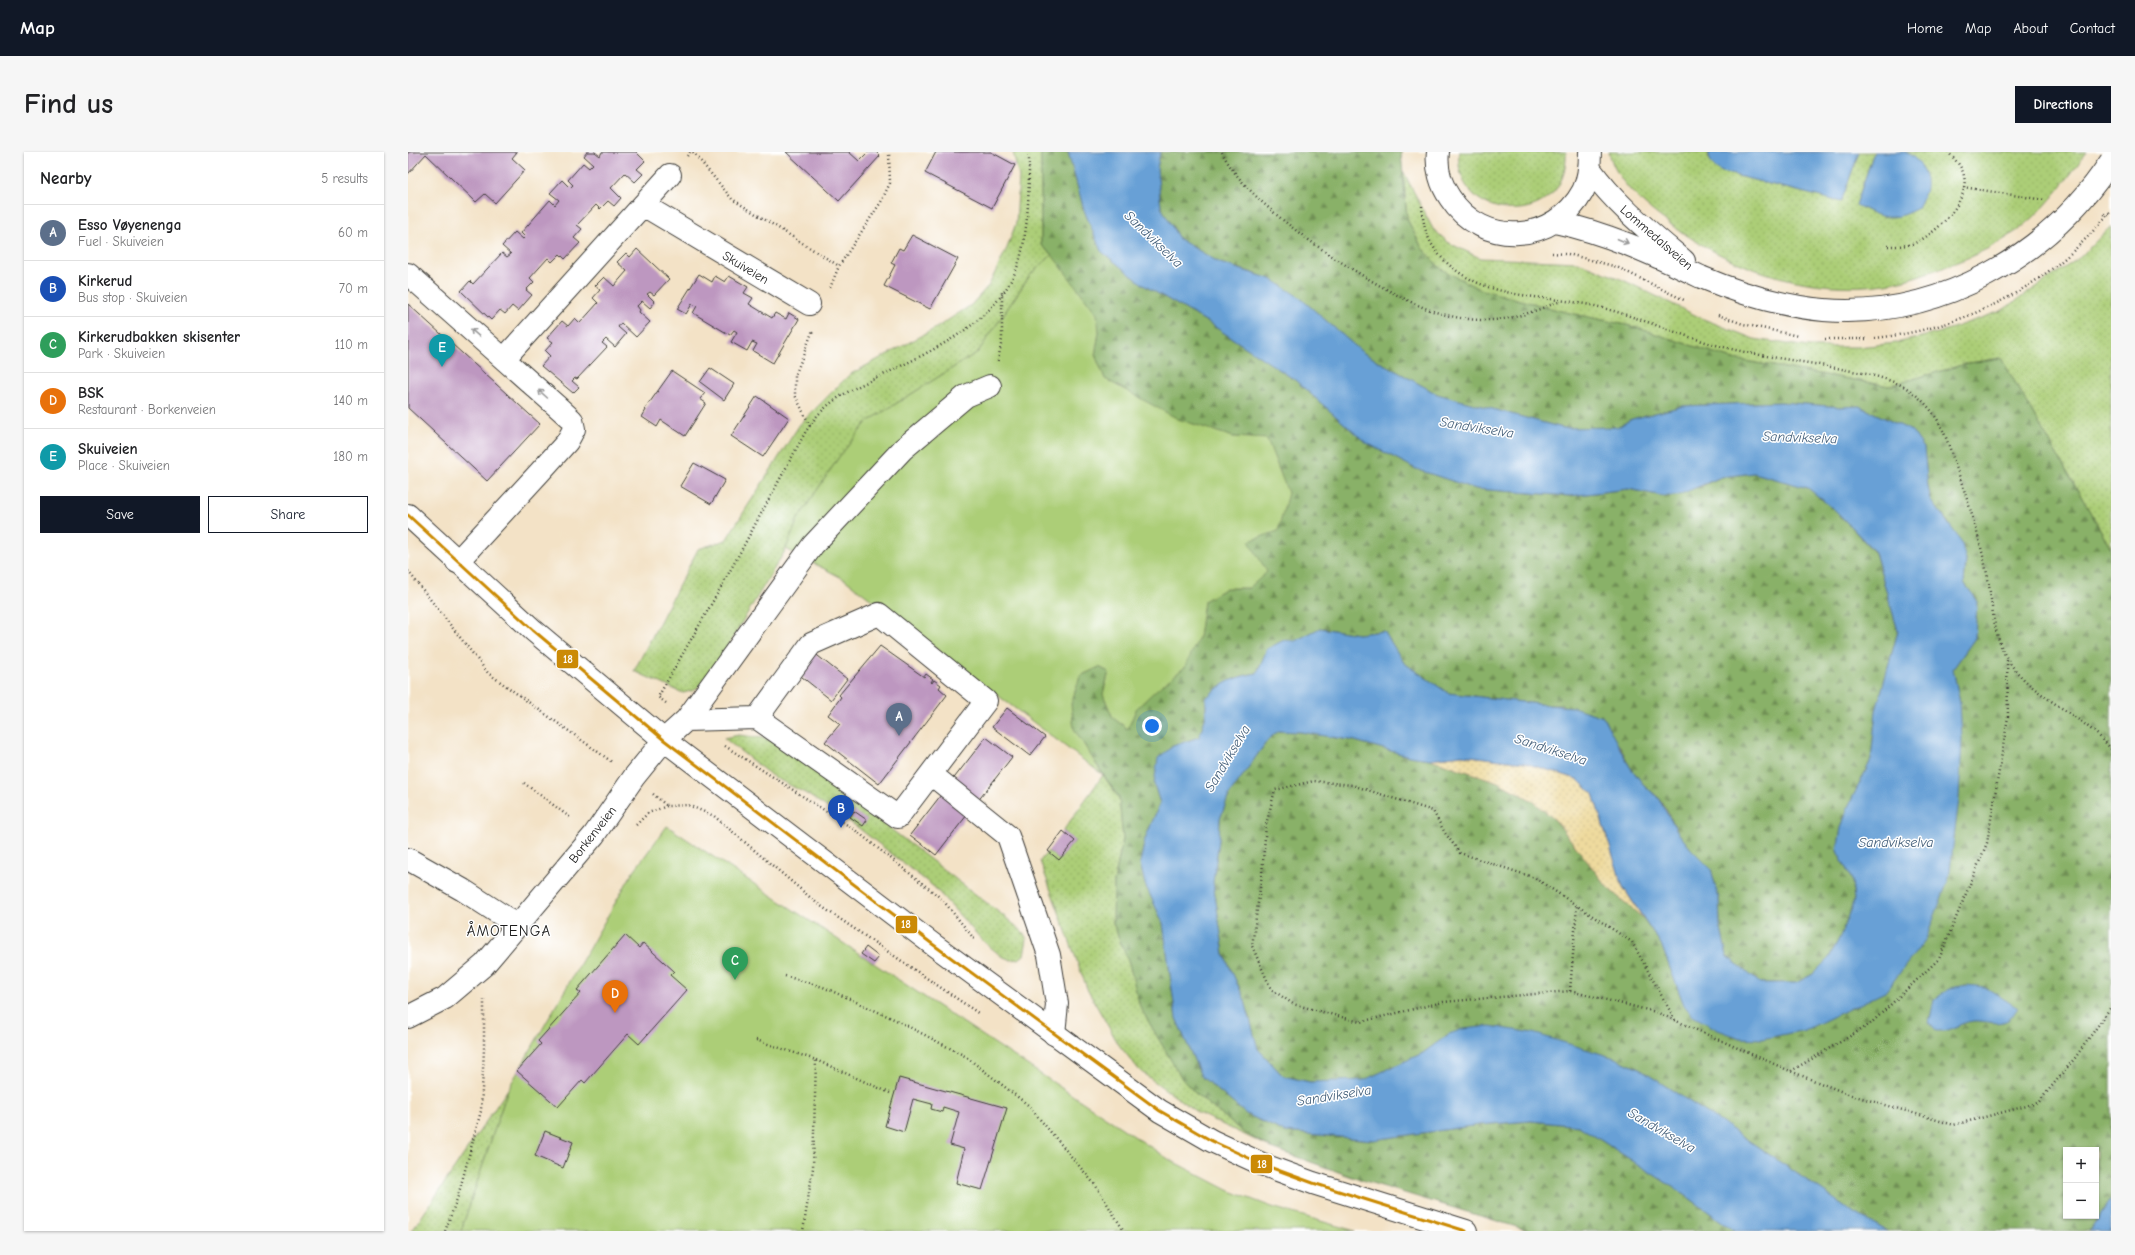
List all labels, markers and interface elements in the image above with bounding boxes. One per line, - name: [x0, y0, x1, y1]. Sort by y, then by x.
- text: Map: [20, 17, 55, 39]
- text: Home: [1907, 20, 1943, 37]
- text: Map: [1965, 20, 1991, 37]
- text: About: [2013, 20, 2048, 37]
- text: Contact: [2070, 20, 2115, 37]
- button: Directions: [2015, 86, 2111, 123]
- text: Find us: [24, 88, 113, 120]
- text: Nearby: [40, 169, 91, 188]
- text: 5 results: [321, 171, 368, 186]
- street label: Lommedalsveien: [1617, 202, 1696, 273]
- water label: Sandvikselva: [1121, 207, 1186, 271]
- text: Esso Vøyenenga: [78, 216, 181, 234]
- text: A: [49, 225, 57, 240]
- text: 60 m: [338, 225, 368, 240]
- text: Fuel · Skuiveien: [78, 234, 164, 249]
- one-way arrow: [1617, 238, 1629, 246]
- street label: Skuiveien: [720, 248, 772, 287]
- text: Kirkerud: [78, 272, 132, 290]
- text: B: [49, 281, 57, 296]
- text: 70 m: [339, 281, 368, 296]
- text: Bus stop · Skuiveien: [78, 290, 187, 305]
- text: Kirkerudbakken skisenter: [78, 328, 240, 346]
- one-way arrow: [470, 328, 480, 337]
- pin: E: [429, 334, 455, 367]
- text: C: [49, 337, 57, 352]
- text: 110 m: [335, 337, 368, 352]
- text: Park · Skuiveien: [78, 346, 165, 361]
- text: BSK: [78, 384, 104, 402]
- one-way arrow: [538, 389, 548, 398]
- text: D: [49, 393, 57, 408]
- text: 140 m: [334, 393, 368, 408]
- text: Restaurant · Borkenveien: [78, 402, 216, 417]
- water label: Sandvikselva: [1439, 413, 1515, 442]
- water label: Sandvikselva: [1762, 428, 1838, 447]
- text: Skuiveien: [78, 440, 138, 458]
- text: E: [49, 449, 57, 464]
- text: 180 m: [333, 449, 368, 464]
- text: Place · Skuiveien: [78, 458, 170, 473]
- button: Save: [40, 496, 200, 533]
- button: Share: [208, 496, 368, 533]
- line badge: 18: [556, 649, 579, 669]
- text: 18: [563, 653, 573, 666]
- pin: A: [886, 703, 912, 736]
- your location: [1142, 716, 1162, 736]
- water label: Sandvikselva: [1201, 722, 1254, 795]
- water label: Sandvikselva: [1513, 730, 1589, 769]
- pin: B: [828, 795, 854, 828]
- street label: Borkenveien: [565, 803, 619, 866]
- water label: Sandvikselva: [1859, 834, 1933, 851]
- line badge: 18: [895, 915, 918, 934]
- text: 18: [901, 918, 911, 931]
- district label: ÅMOTENGA: [467, 921, 551, 940]
- pin: C: [722, 947, 748, 980]
- pin: D: [602, 980, 628, 1013]
- water label: Sandvikselva: [1296, 1081, 1372, 1110]
- water label: Sandvikselva: [1625, 1104, 1698, 1157]
- map controls: [2063, 1147, 2099, 1219]
- button: +: [2063, 1147, 2099, 1183]
- line badge: 18: [1250, 1154, 1273, 1174]
- text: 18: [1257, 1158, 1267, 1171]
- button: −: [2063, 1183, 2099, 1219]

